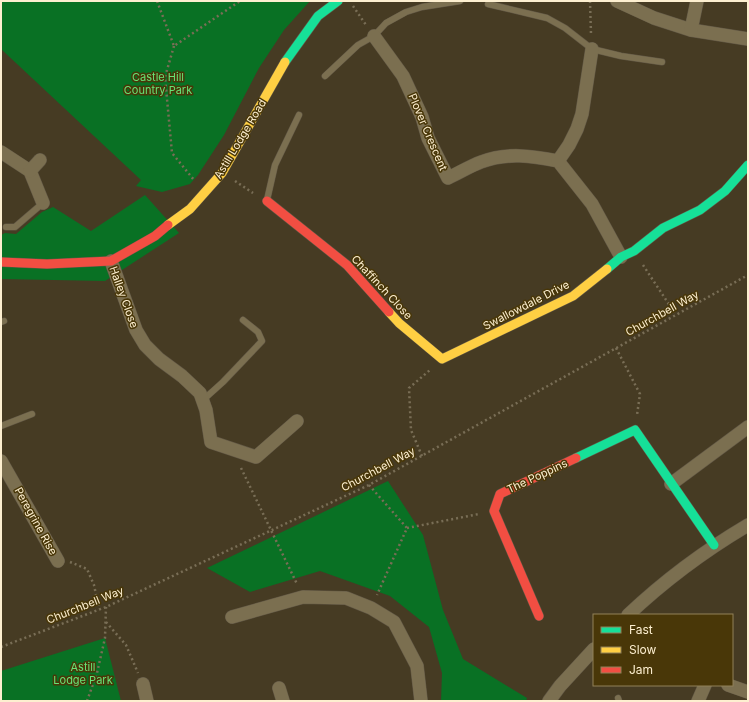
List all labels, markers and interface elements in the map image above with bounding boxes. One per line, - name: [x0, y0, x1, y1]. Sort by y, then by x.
- park label: Castle Hill Country Park: [124, 70, 192, 97]
- street label: Plover Crescent: [405, 91, 451, 173]
- street label: Astill Lodge Road: [211, 97, 269, 181]
- street label: Chaffinch Close: [349, 252, 415, 322]
- street label: Halley Close: [106, 264, 142, 330]
- street label: Swallowdale Drive: [480, 277, 572, 333]
- street label: Churchbell Way: [623, 287, 701, 339]
- street label: Churchbell Way: [339, 444, 417, 494]
- street label: The Poppins: [505, 456, 570, 496]
- street label: Peregrine Rise: [12, 485, 60, 557]
- street label: Churchbell Way: [44, 583, 126, 627]
- legend: [593, 614, 733, 686]
- text: Fast: [629, 622, 653, 637]
- text: Slow: [629, 642, 657, 657]
- park label: Astill Lodge Park: [53, 660, 113, 687]
- text: Jam: [629, 662, 653, 677]

